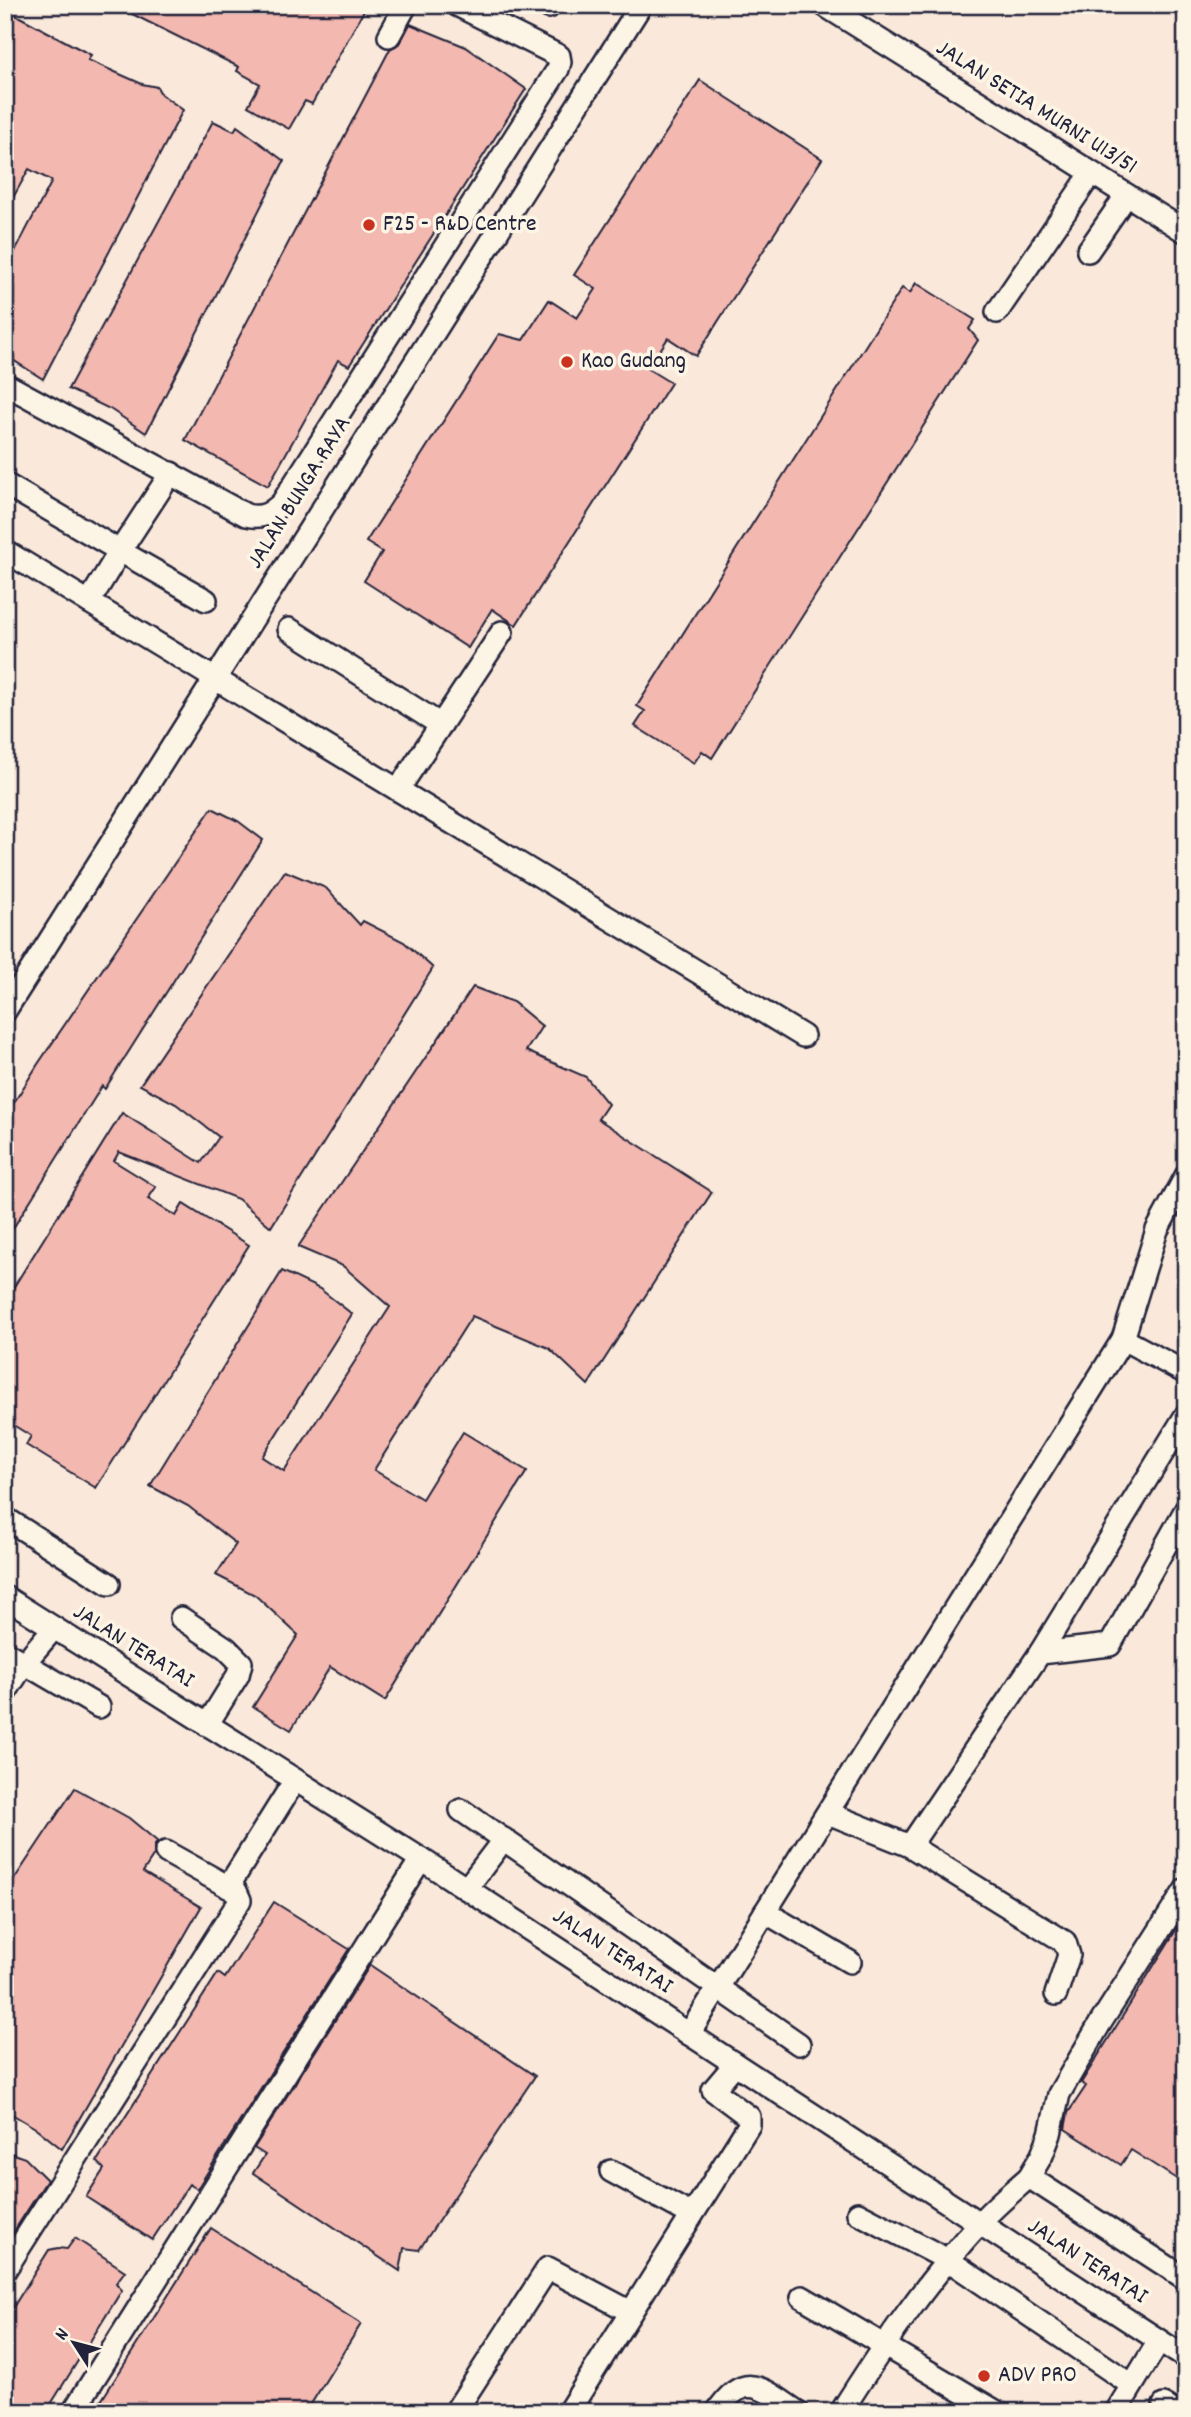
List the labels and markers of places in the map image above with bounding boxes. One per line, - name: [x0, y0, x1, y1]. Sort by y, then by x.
- place label: F25 - R&D Centre: [383, 208, 536, 242]
- marker: F25 - R&D Centre: [361, 217, 377, 233]
- place label: Kao Gudang: [581, 345, 686, 379]
- marker: Kao Gudang: [559, 354, 575, 370]
- place label: ADV PRO: [998, 2359, 1077, 2393]
- marker: ADV PRO: [976, 2368, 992, 2384]

